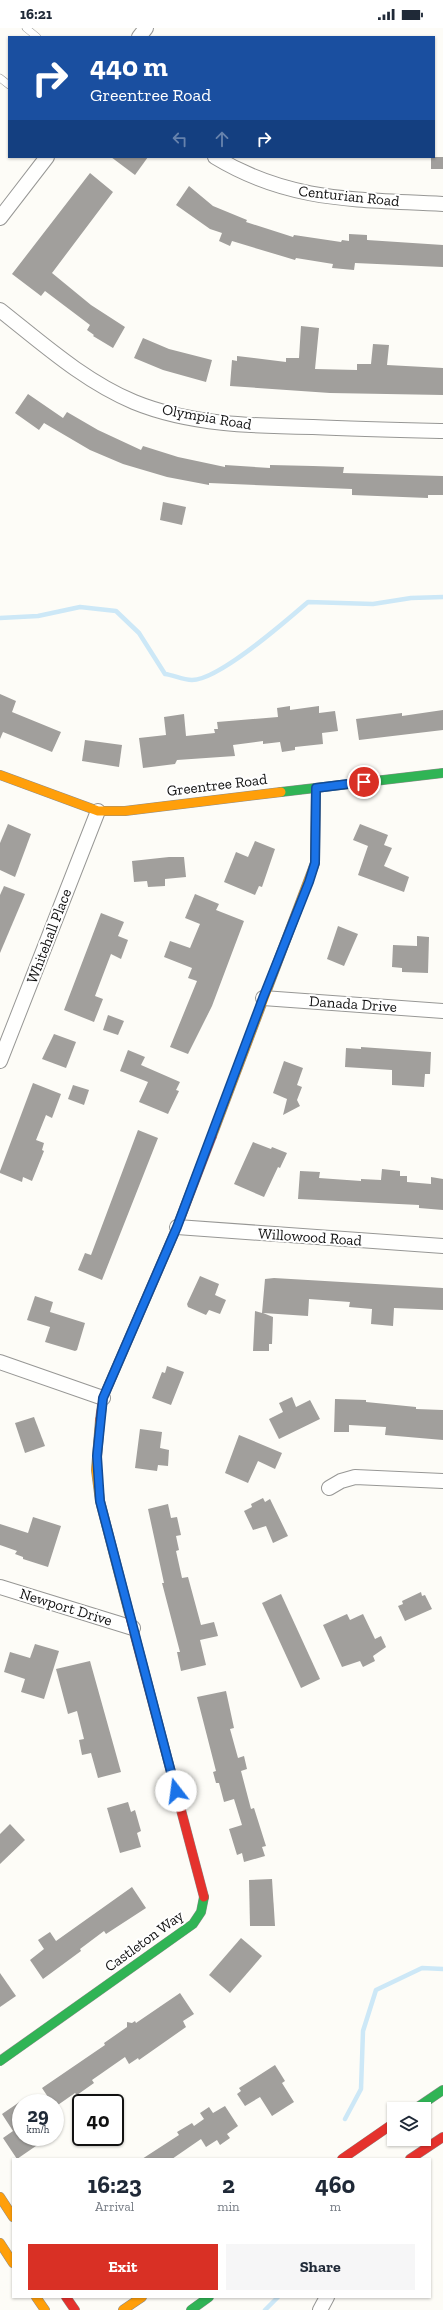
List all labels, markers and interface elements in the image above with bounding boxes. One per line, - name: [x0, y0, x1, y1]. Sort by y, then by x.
- text: 16:21: [20, 5, 52, 23]
- text: 440 m: [90, 50, 168, 83]
- icon: right: [24, 52, 76, 104]
- text: Greentree Road: [90, 84, 211, 106]
- icon: left: [169, 128, 191, 150]
- icon: ahead: [211, 128, 233, 150]
- icon: right: [253, 128, 275, 150]
- street label: Centurian Road: [298, 182, 401, 210]
- street label: Olympia Road: [161, 400, 254, 434]
- pin: [347, 765, 381, 799]
- street label: Greentree Road: [166, 770, 269, 800]
- icon: arrive: [353, 771, 375, 793]
- street label: Whitehall Place: [23, 886, 75, 986]
- street label: Danada Drive: [309, 992, 397, 1016]
- street label: Willowood Road: [257, 1224, 363, 1250]
- street label: Newport Drive: [18, 1584, 114, 1630]
- position arrow: [155, 1770, 197, 1812]
- street label: Castleton Way: [101, 1906, 187, 1976]
- speed limit sign: 40: [72, 2094, 124, 2146]
- map controls: [387, 2102, 431, 2146]
- button: layers: [387, 2102, 431, 2146]
- text: 29: [27, 2103, 49, 2127]
- text: km/h: [27, 2124, 49, 2136]
- text: 16:23: [88, 2170, 142, 2199]
- text: 2: [222, 2170, 235, 2199]
- text: 460: [315, 2170, 355, 2199]
- text: Arrival: [95, 2199, 134, 2214]
- text: min: [217, 2199, 240, 2214]
- text: m: [330, 2199, 341, 2214]
- button: Exit: [28, 2244, 218, 2290]
- button: Share: [226, 2244, 415, 2290]

